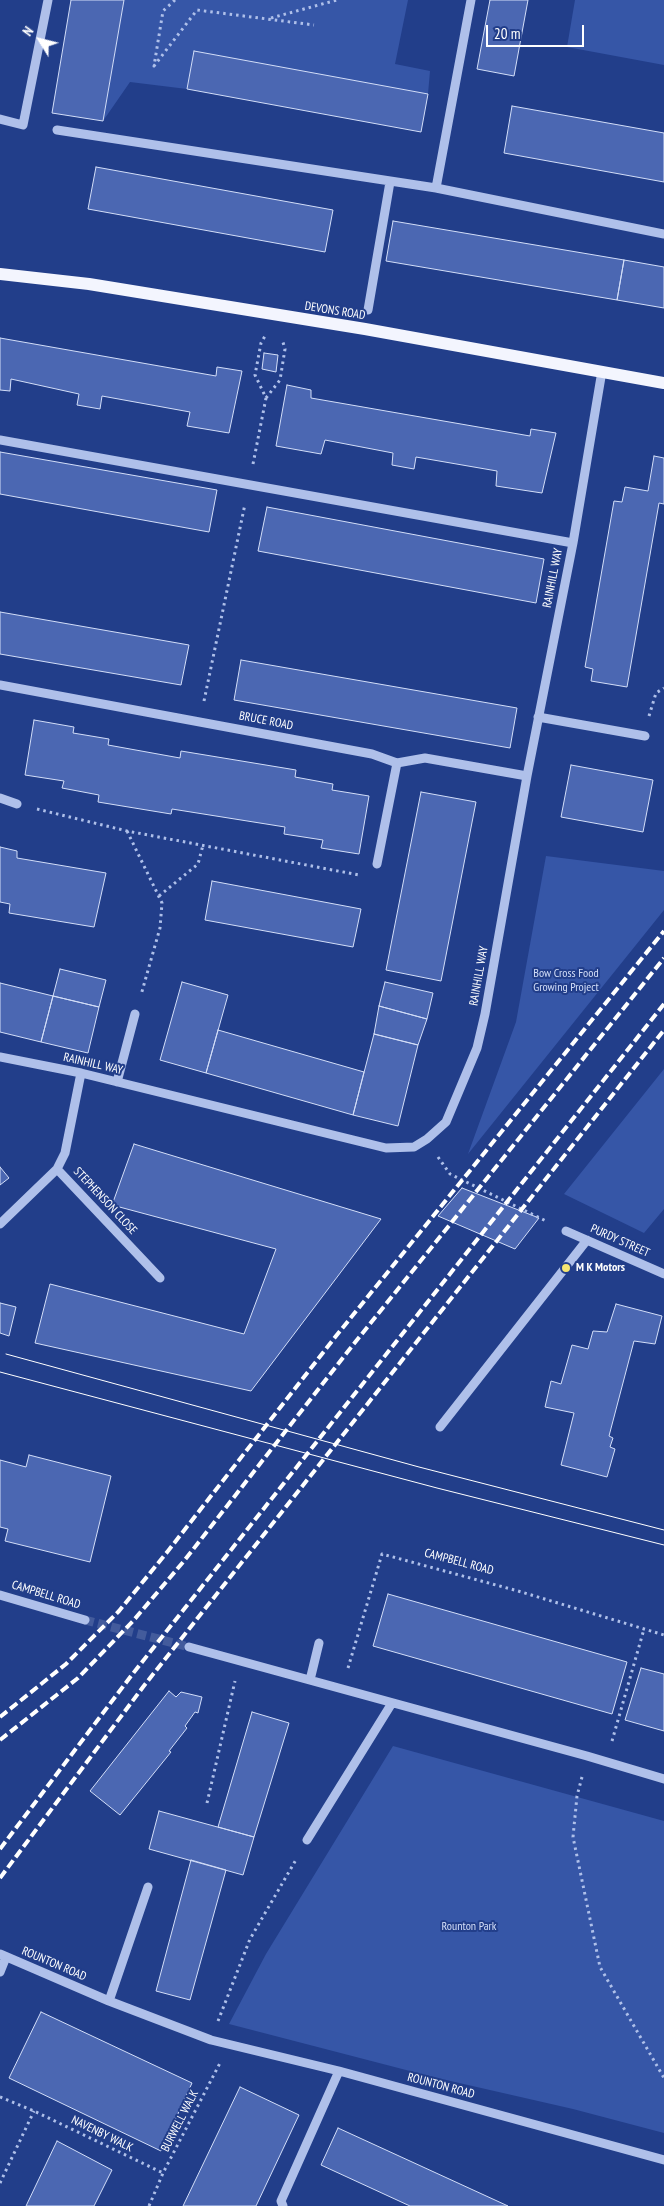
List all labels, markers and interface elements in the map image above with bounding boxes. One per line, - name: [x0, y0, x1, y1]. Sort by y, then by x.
- north arrow: [15, 15, 65, 65]
- scale bar: [489, 15, 586, 47]
- text: N: [18, 23, 37, 40]
- text: 20 m: [494, 24, 520, 43]
- street label: DEVONS ROAD: [304, 299, 366, 323]
- street label: RAINHILL WAY: [540, 547, 566, 609]
- street label: BRUCE ROAD: [238, 709, 294, 733]
- street label: RAINHILL WAY: [467, 945, 491, 1007]
- park label: Bow Cross Food Growing Project: [533, 967, 599, 995]
- street label: RAINHILL WAY: [62, 1050, 124, 1078]
- street label: STEPHENSON CLOSE: [70, 1164, 140, 1238]
- street label: PURDY STREET: [588, 1222, 652, 1260]
- place label: M K Motors: [576, 1261, 625, 1275]
- marker: M K Motors: [560, 1262, 572, 1274]
- street label: CAMPBELL ROAD: [423, 1546, 495, 1578]
- street label: CAMPBELL ROAD: [10, 1578, 82, 1612]
- park label: Rounton Park: [442, 1920, 496, 1934]
- street label: ROUNTON ROAD: [19, 1944, 89, 1984]
- street label: ROUNTON ROAD: [406, 2070, 476, 2102]
- street label: BURWELL WALK: [158, 2088, 202, 2154]
- street label: NAVENBY WALK: [69, 2113, 135, 2155]

